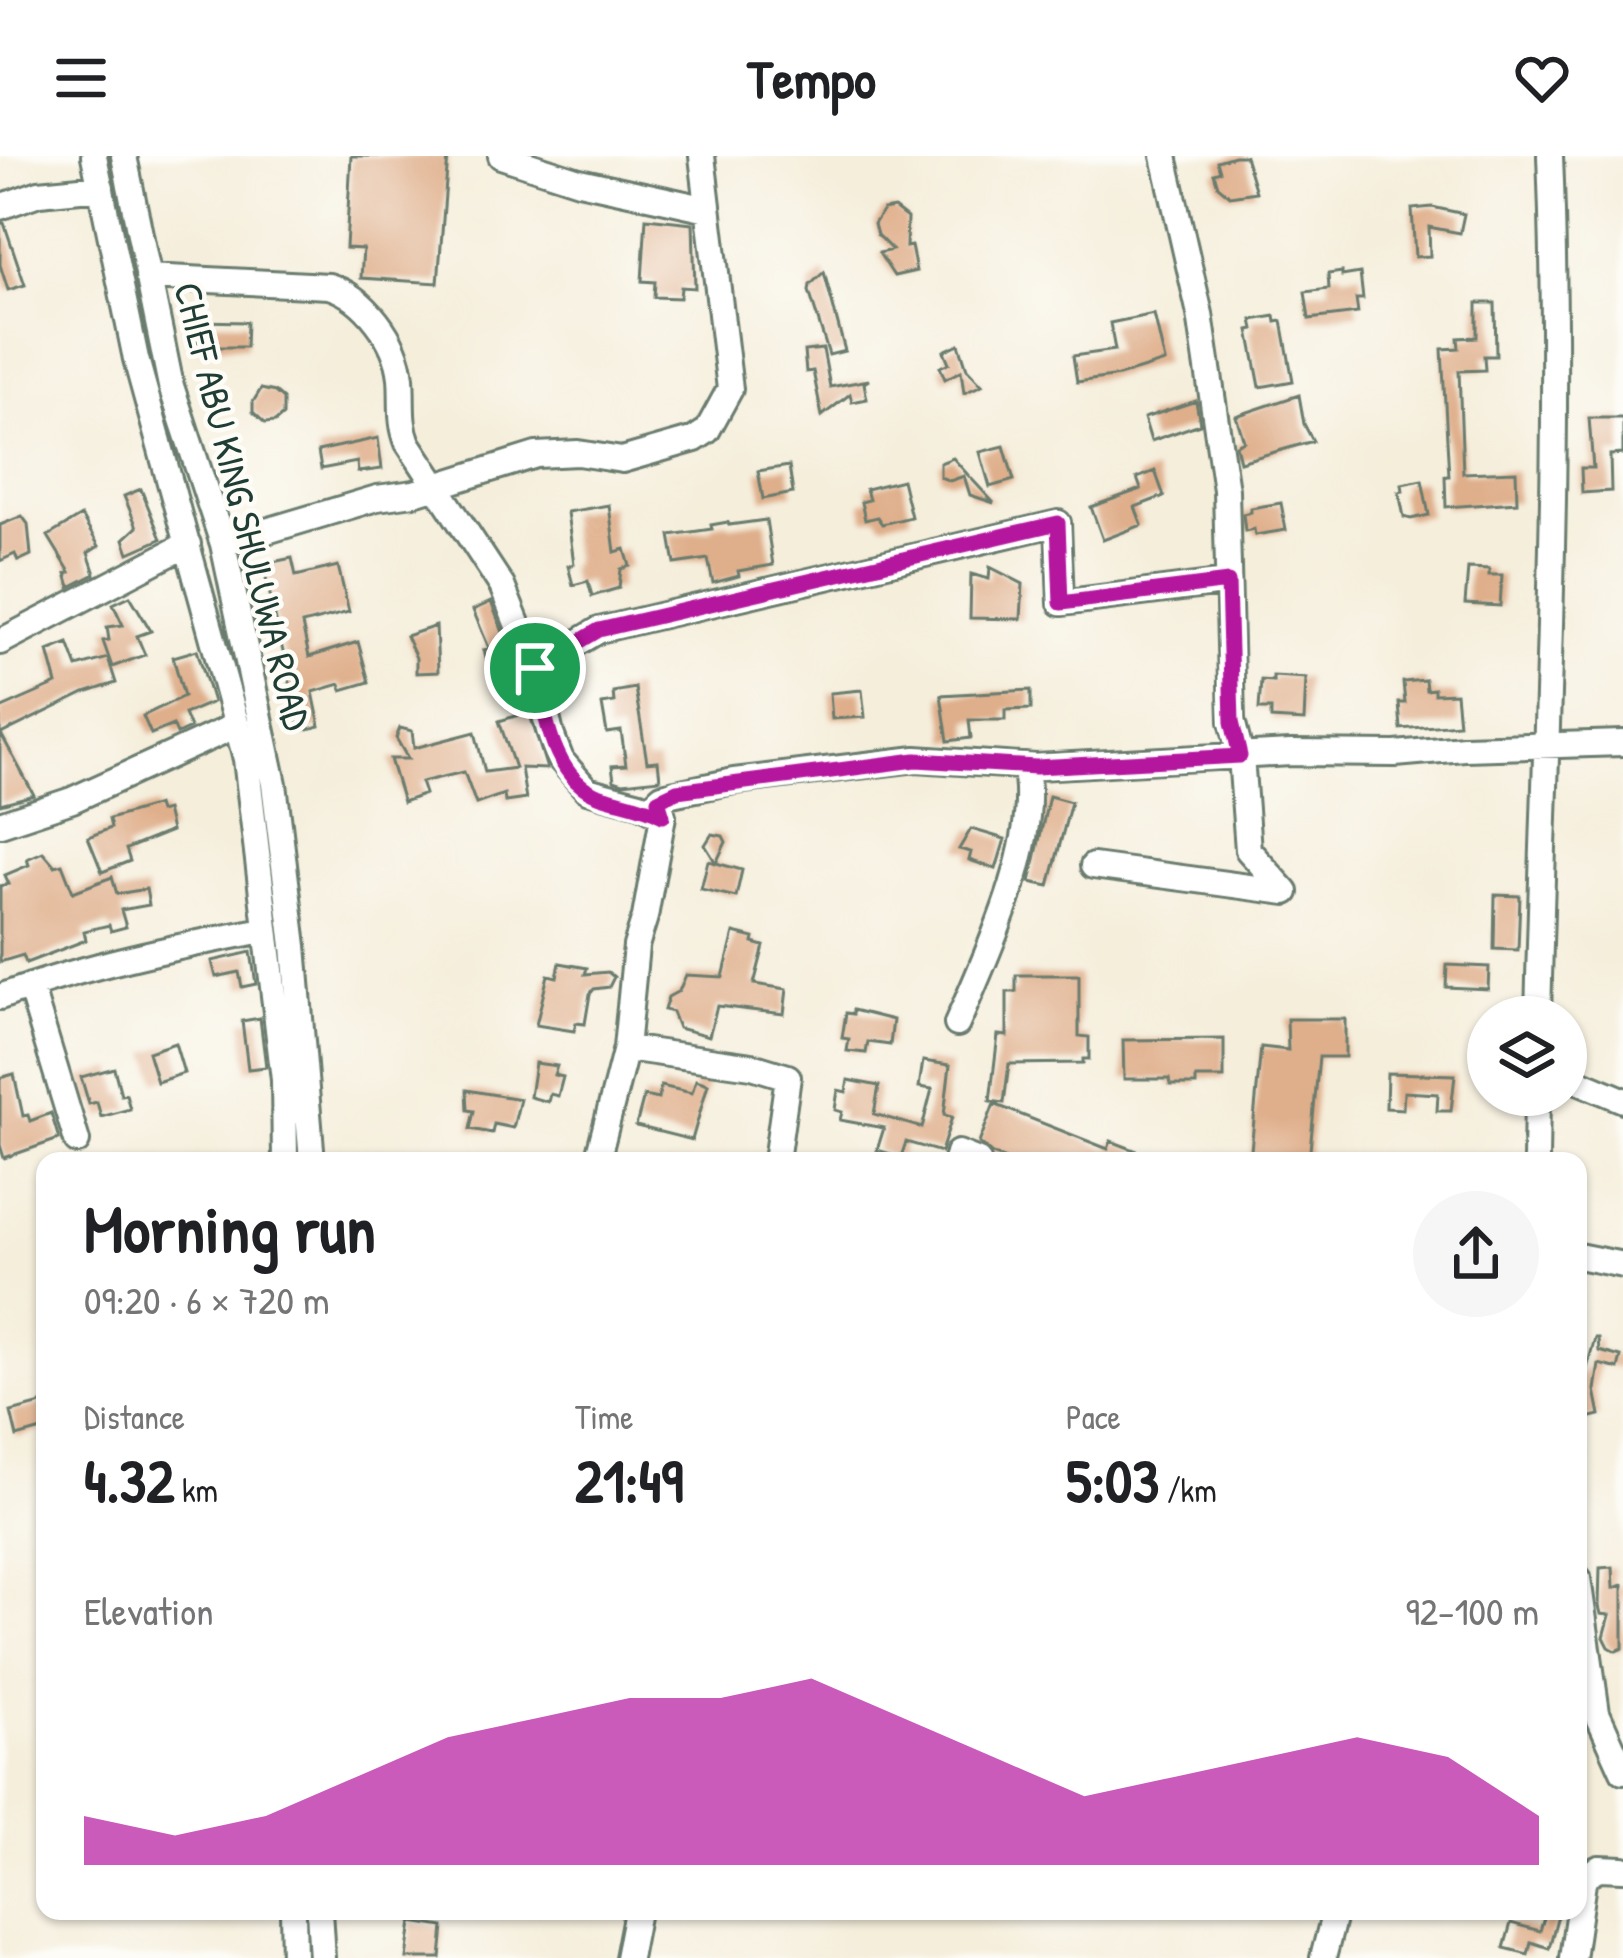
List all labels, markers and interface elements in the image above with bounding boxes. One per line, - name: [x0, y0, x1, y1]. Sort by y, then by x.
- text: Tempo: [747, 42, 876, 115]
- icon: menu: [48, 45, 114, 111]
- icon: heart: [1509, 45, 1575, 111]
- street label: CHIEF ABU KING SHULUWA ROAD: [162, 277, 325, 736]
- pin: [484, 617, 586, 719]
- icon: arrive: [502, 635, 568, 701]
- map controls: [1467, 996, 1587, 1116]
- button: layers: [1467, 996, 1587, 1116]
- text: Morning run: [84, 1183, 376, 1273]
- button: share: [1413, 1191, 1539, 1317]
- text: 09:20 · 6 × 720 m: [84, 1273, 329, 1326]
- text: Distance: [84, 1395, 185, 1439]
- text: Time: [575, 1395, 633, 1439]
- text: Pace: [1066, 1395, 1121, 1439]
- text: 4.32: [84, 1439, 174, 1521]
- text: 21:49: [575, 1439, 683, 1521]
- text: 5:03: [1066, 1439, 1159, 1521]
- text: km: [174, 1468, 218, 1512]
- text: /km: [1159, 1468, 1217, 1512]
- text: Elevation: [84, 1584, 214, 1637]
- text: 92–100 m: [1405, 1584, 1539, 1637]

